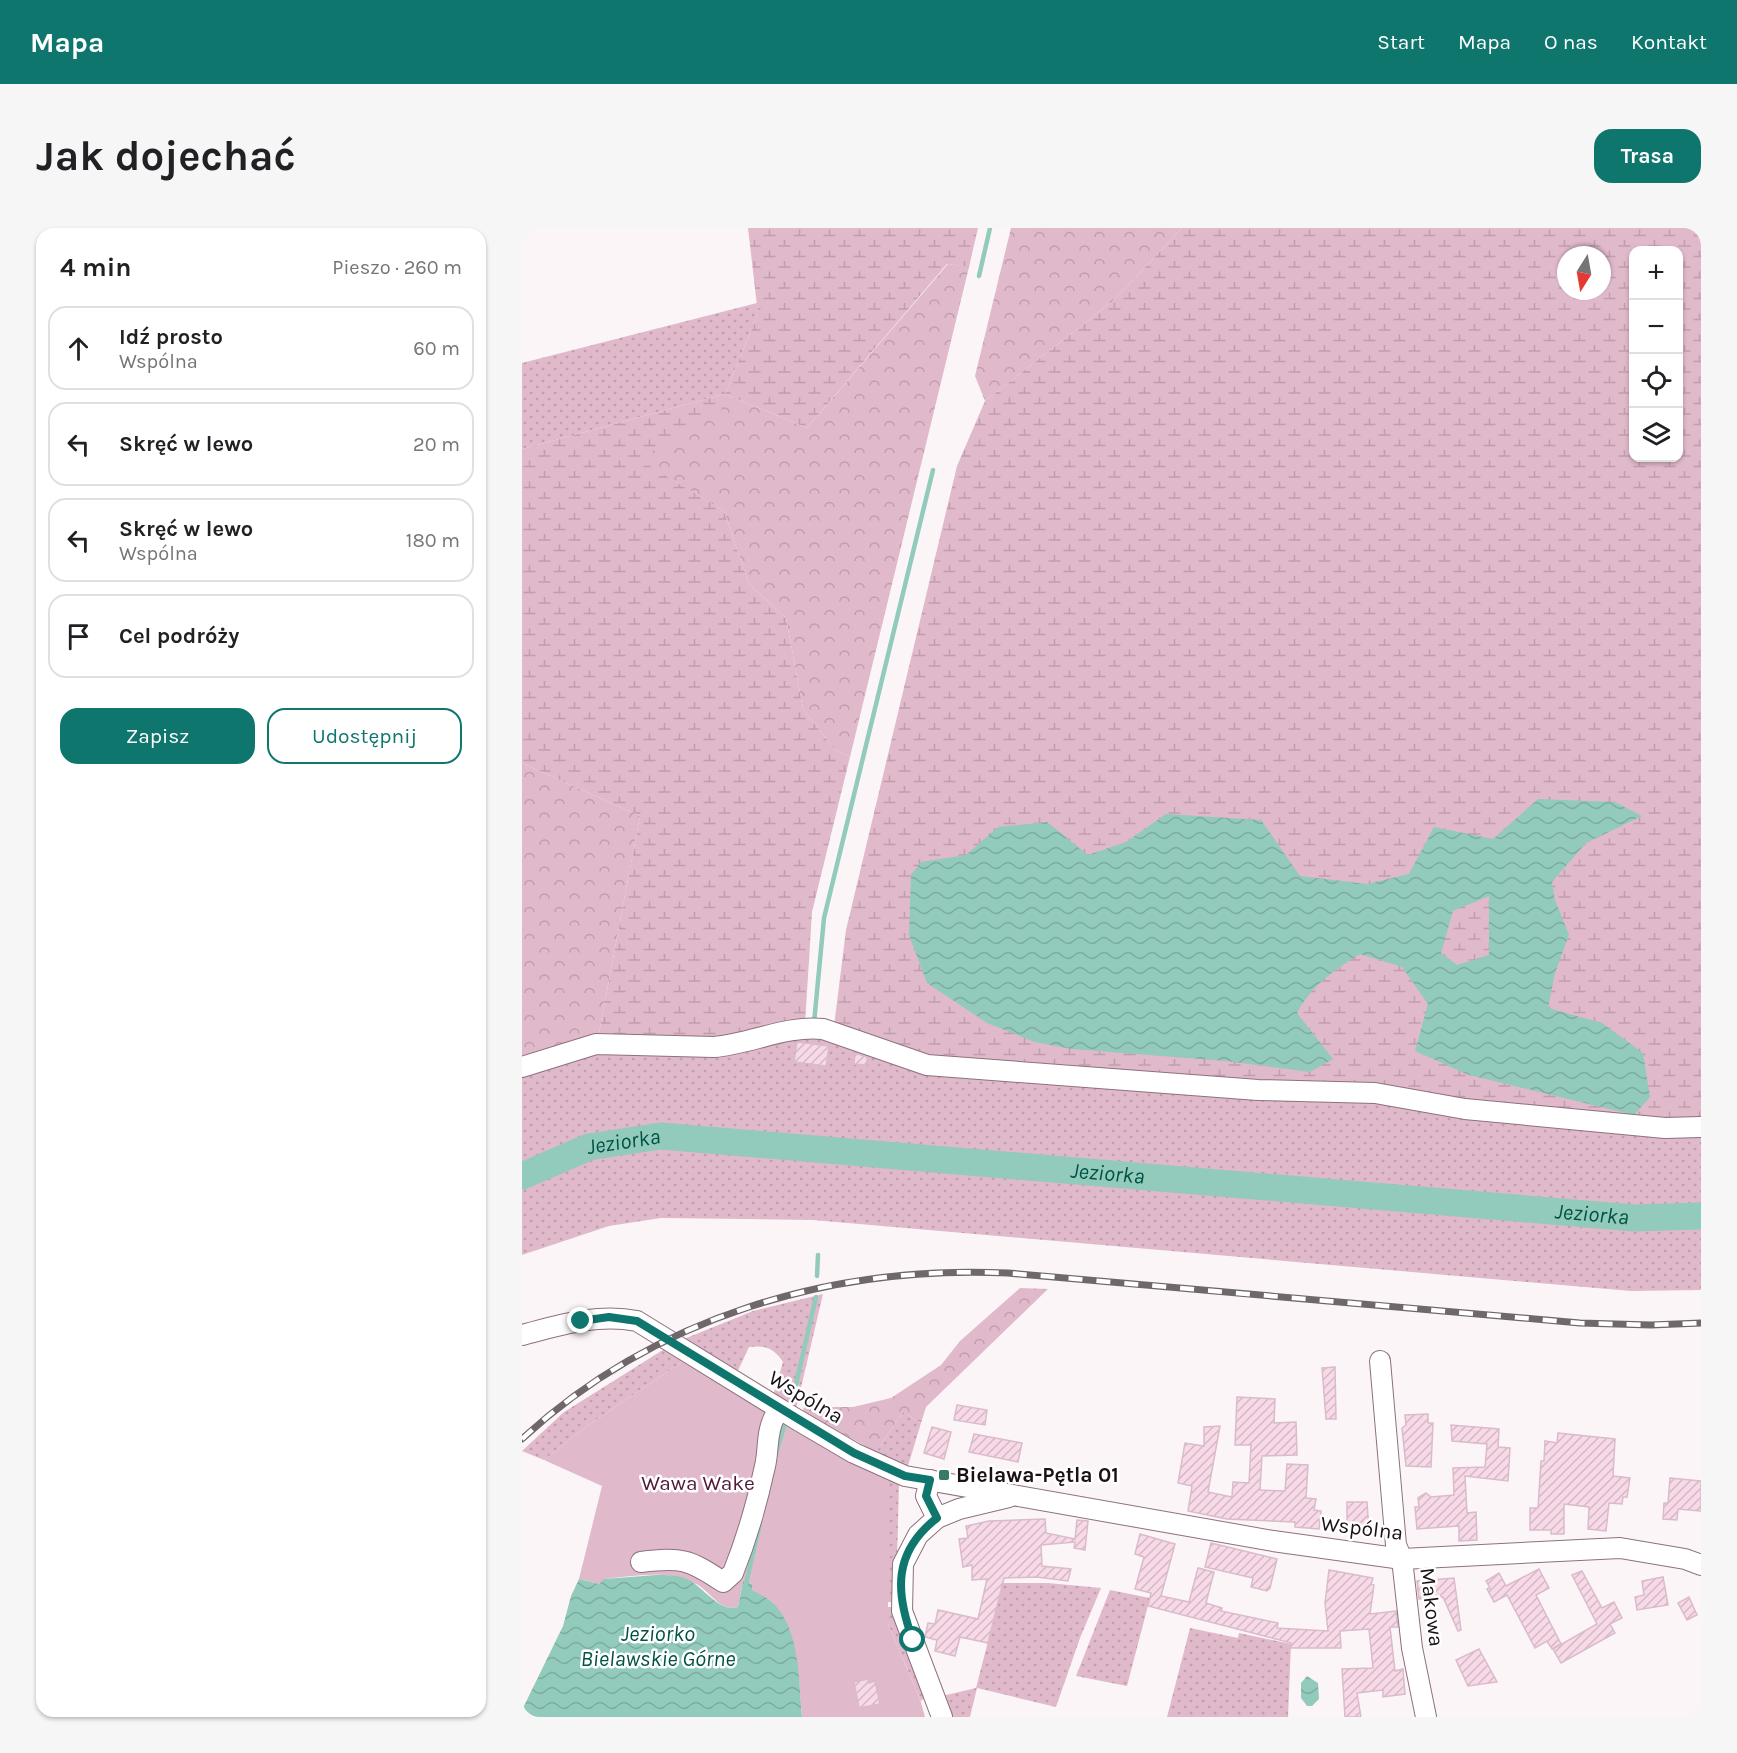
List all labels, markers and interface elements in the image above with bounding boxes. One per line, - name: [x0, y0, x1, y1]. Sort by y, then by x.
- text: Mapa: [30, 26, 104, 59]
- text: Start: [1377, 30, 1425, 54]
- text: Mapa: [1458, 30, 1511, 54]
- text: O nas: [1544, 30, 1598, 54]
- text: Kontakt: [1631, 30, 1707, 54]
- button: Trasa: [1594, 129, 1701, 183]
- text: Jak dojechać: [36, 131, 296, 181]
- north arrow: [1557, 246, 1611, 300]
- map controls: [1629, 246, 1683, 462]
- button: +: [1629, 246, 1683, 300]
- text: 4 min: [60, 252, 131, 283]
- text: Pieszo · 260 m: [332, 256, 462, 279]
- button: −: [1629, 300, 1683, 354]
- text: Idź prosto: [119, 324, 223, 350]
- icon: ahead: [62, 332, 95, 365]
- text: 60 m: [413, 337, 460, 360]
- text: Wspólna: [119, 350, 198, 373]
- button: locate: [1629, 354, 1683, 408]
- button: layers: [1629, 408, 1683, 462]
- icon: left: [62, 428, 95, 461]
- text: Skręć w lewo: [119, 431, 253, 457]
- text: 20 m: [413, 433, 460, 456]
- text: Skręć w lewo: [119, 516, 253, 542]
- icon: left: [62, 524, 95, 557]
- text: 180 m: [406, 529, 460, 552]
- text: Wspólna: [119, 542, 198, 565]
- icon: arrive: [62, 620, 95, 653]
- text: Cel podróży: [119, 623, 239, 649]
- button: Zapisz: [60, 708, 255, 764]
- button: Udostępnij: [267, 708, 462, 764]
- water label: Jeziorka: [585, 1123, 662, 1160]
- water label: Jeziorka: [1070, 1158, 1146, 1190]
- water label: Jeziorka: [1554, 1198, 1630, 1231]
- route end: [567, 1307, 593, 1333]
- street label: Wspólna: [764, 1365, 848, 1429]
- place label: Bielawa-Pętla 01: [956, 1463, 1119, 1487]
- marker: Bielawa-Pętla 01: [937, 1468, 951, 1482]
- park label: Wawa Wake: [641, 1471, 755, 1495]
- street label: Wspólna: [1319, 1511, 1405, 1545]
- street label: Makowa: [1415, 1566, 1449, 1648]
- water label: Jeziorko Bielawskie Górne: [580, 1621, 736, 1672]
- route start: [899, 1626, 925, 1652]

